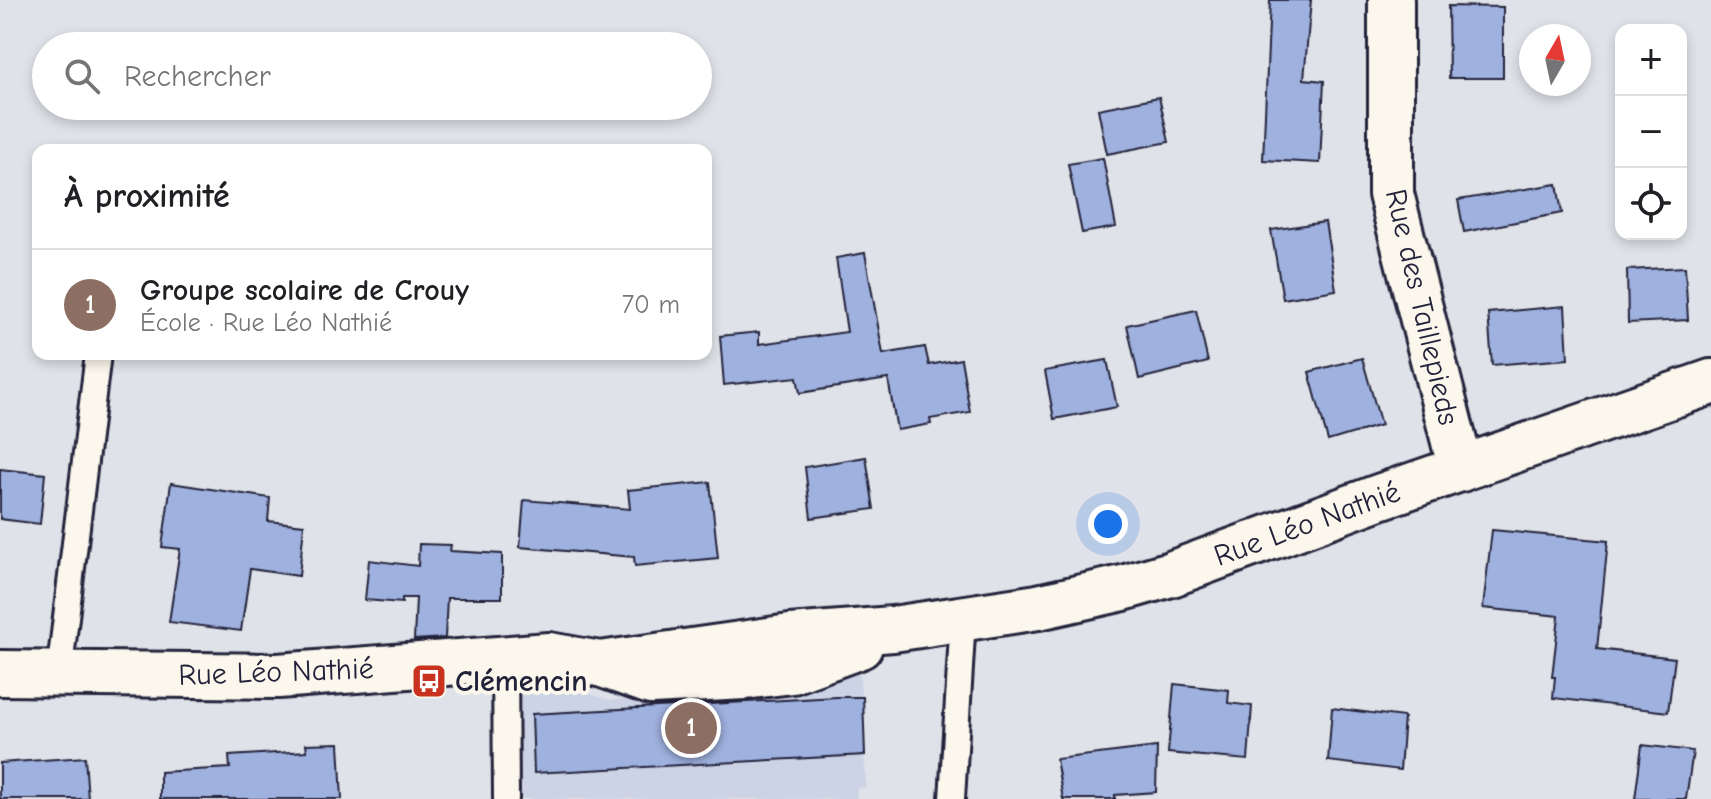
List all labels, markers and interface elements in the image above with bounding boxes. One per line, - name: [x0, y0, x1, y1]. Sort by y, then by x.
- north arrow: [1519, 24, 1591, 96]
- map controls: [1615, 24, 1687, 240]
- button: +: [1615, 24, 1687, 96]
- search box: [32, 32, 712, 120]
- icon: search: [60, 54, 104, 98]
- text: Rechercher: [124, 59, 271, 94]
- button: −: [1615, 96, 1687, 168]
- button: locate: [1615, 168, 1687, 240]
- text: À proximité: [64, 176, 230, 216]
- street label: Rue des Taillepieds: [1378, 186, 1466, 428]
- text: Groupe scolaire de Crouy: [140, 273, 469, 308]
- text: 1: [85, 290, 95, 320]
- text: 70 m: [622, 290, 680, 320]
- text: École · Rue Léo Nathié: [140, 308, 392, 338]
- street label: Rue Léo Nathié: [1209, 474, 1405, 574]
- your location: [1088, 504, 1128, 544]
- street label: Rue Léo Nathié: [178, 651, 374, 693]
- bus stop icon: Clémencin: [410, 662, 448, 700]
- place label: Clémencin: [455, 664, 587, 699]
- pin: 1: [665, 698, 717, 758]

